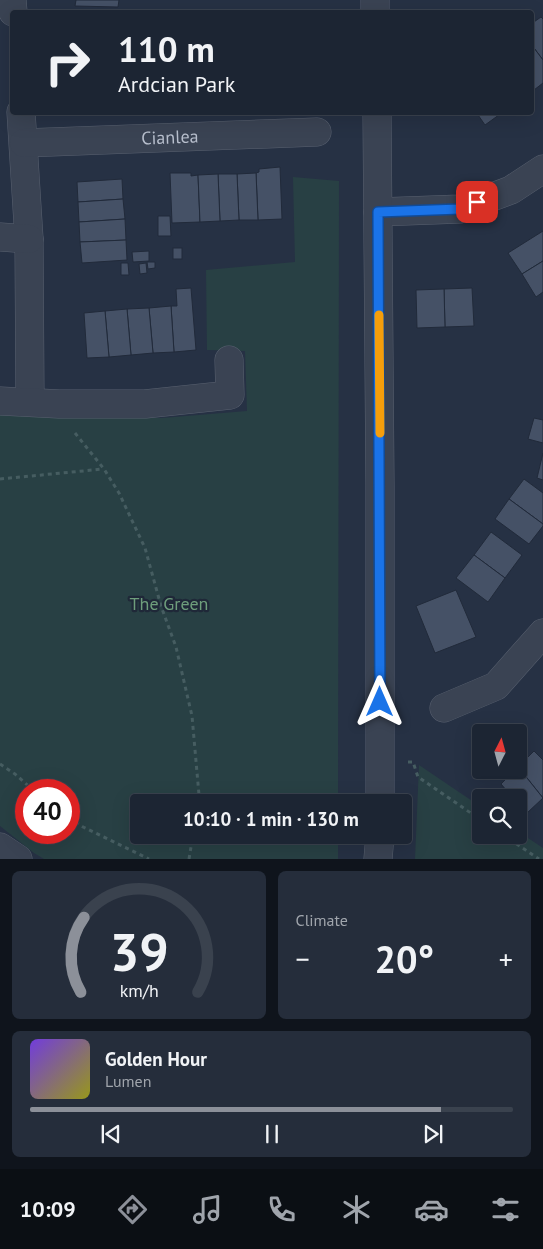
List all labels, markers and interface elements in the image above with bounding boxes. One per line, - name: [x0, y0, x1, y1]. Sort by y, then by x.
- text: 110 m: [118, 26, 215, 72]
- icon: right: [35, 30, 100, 95]
- text: Ardcian Park: [118, 70, 235, 98]
- street label: Cianlea: [141, 124, 199, 150]
- pin: [456, 181, 498, 223]
- icon: arrive: [463, 188, 491, 216]
- park label: The Green: [130, 592, 208, 615]
- position arrow: [353, 675, 405, 727]
- north arrow: [472, 724, 528, 779]
- map controls: [472, 724, 527, 844]
- speed limit sign: 40: [15, 779, 80, 844]
- button: search: [472, 789, 527, 844]
- text: 10:10 · 1 min · 130 m: [183, 807, 359, 831]
- text: Climate: [296, 910, 348, 930]
- text: 39: [109, 918, 168, 985]
- text: 20°: [374, 934, 434, 983]
- text: −: [296, 940, 310, 977]
- text: +: [499, 940, 513, 977]
- text: km/h: [119, 979, 158, 1002]
- text: Golden Hour: [105, 1047, 207, 1071]
- text: Lumen: [105, 1071, 151, 1091]
- icon: previous: [97, 1120, 125, 1148]
- icon: pause: [258, 1120, 286, 1148]
- icon: next: [419, 1120, 447, 1148]
- icon: directions: [115, 1192, 150, 1227]
- icon: music: [190, 1192, 225, 1227]
- icon: phone: [264, 1192, 299, 1227]
- icon: climate: [339, 1192, 374, 1227]
- icon: car: [414, 1192, 449, 1227]
- icon: filters: [488, 1192, 523, 1227]
- text: 10:09: [20, 1195, 76, 1223]

